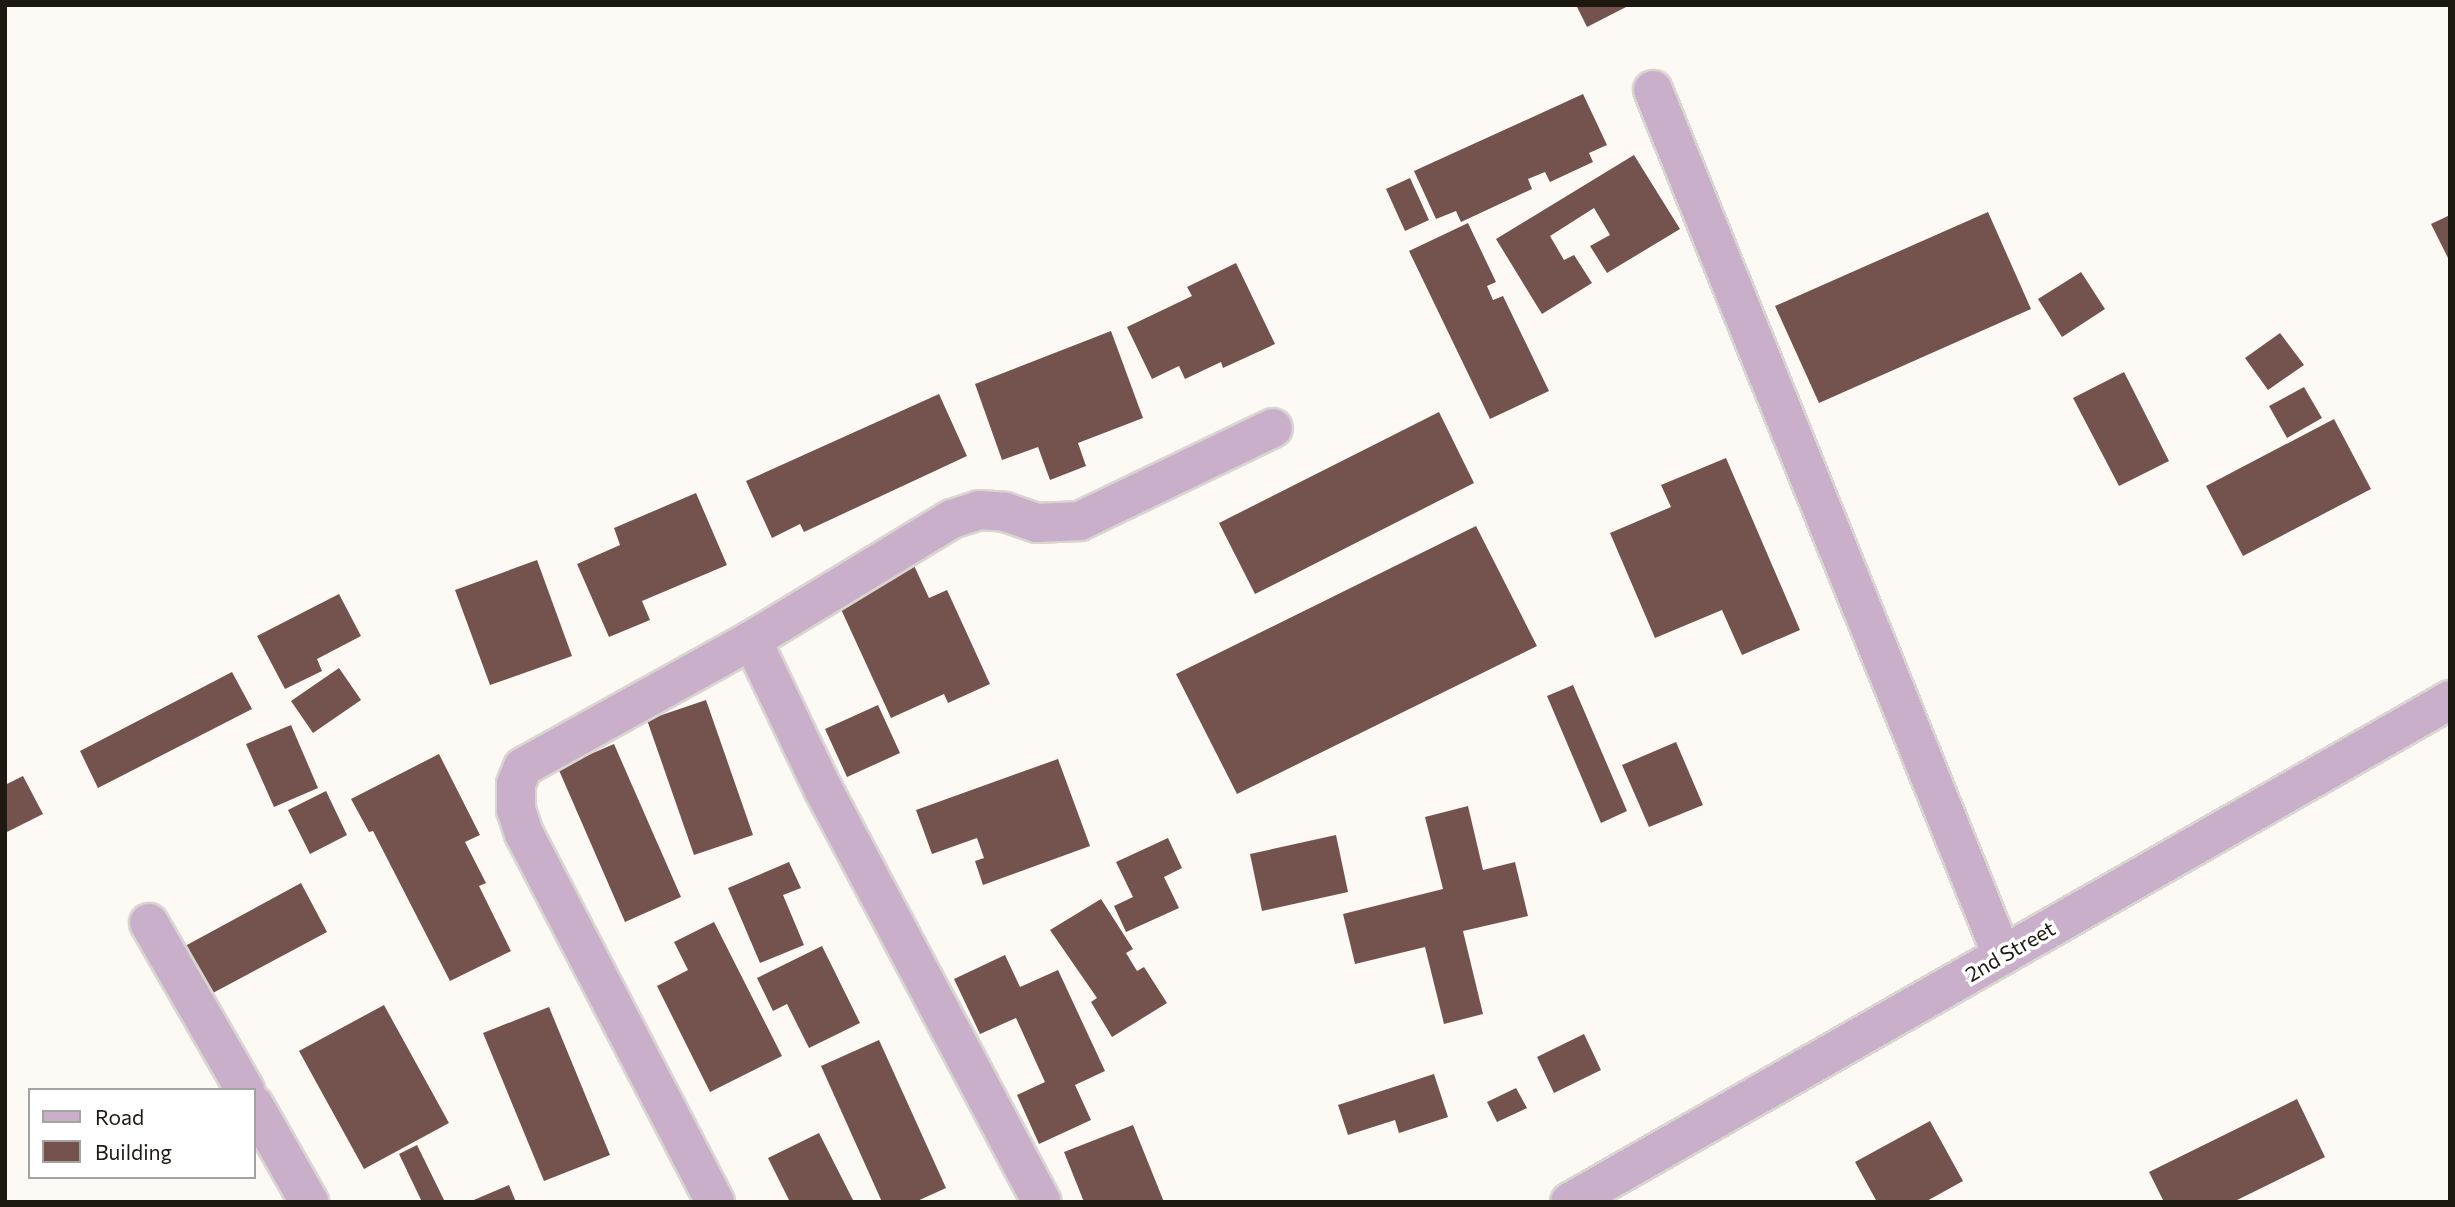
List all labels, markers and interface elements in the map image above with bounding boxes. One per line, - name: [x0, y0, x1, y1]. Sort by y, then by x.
- street label: 2nd Street: [1961, 915, 2059, 987]
- legend: [28, 1088, 256, 1179]
- text: Road: [95, 1104, 144, 1129]
- text: Building: [95, 1139, 172, 1164]

